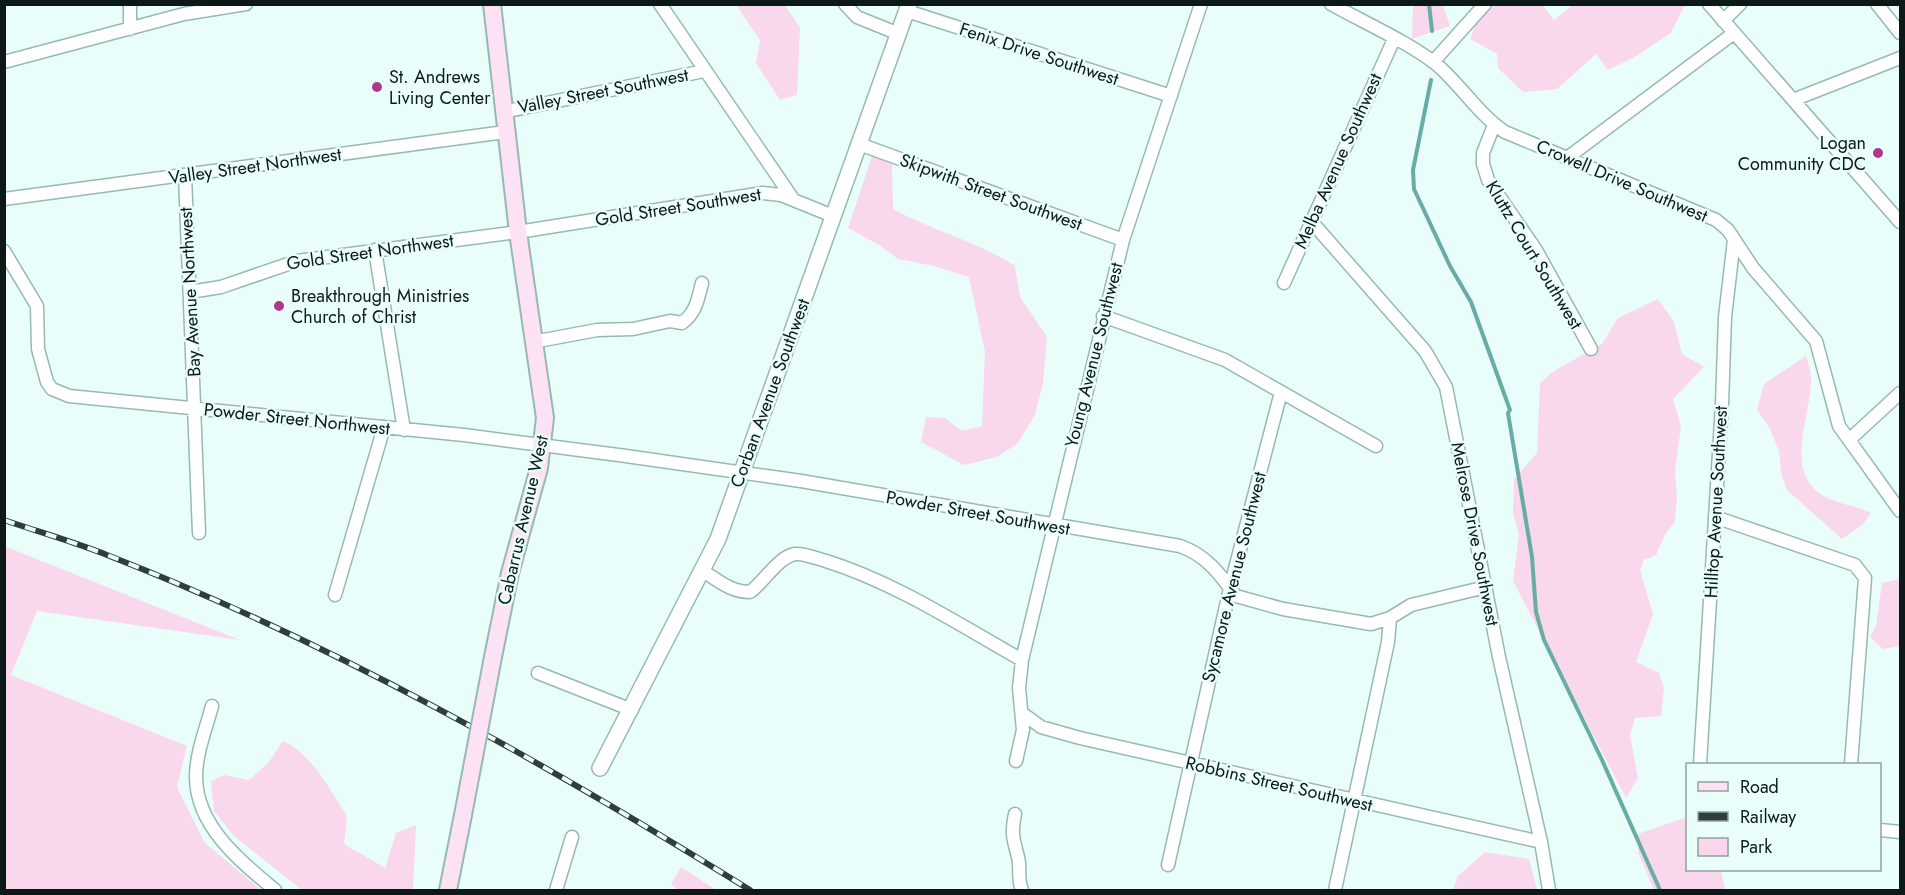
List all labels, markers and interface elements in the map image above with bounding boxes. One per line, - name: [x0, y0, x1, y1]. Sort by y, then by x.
- street label: Fenix Drive Southwest: [956, 16, 1123, 92]
- street label: Valley Street Southwest: [515, 62, 691, 120]
- place label: St. Andrews Living Center: [389, 64, 491, 111]
- street label: Melba Avenue Southwest: [1288, 69, 1389, 253]
- marker: St. Andrews Living Center: [370, 80, 384, 94]
- place label: Logan Community CDC: [1738, 130, 1866, 177]
- street label: Crowell Drive Southwest: [1532, 133, 1712, 229]
- street label: Valley Street Northwest: [167, 141, 344, 191]
- marker: Logan Community CDC: [1871, 146, 1885, 160]
- street label: Skipwith Street Southwest: [896, 147, 1087, 237]
- street label: Kluttz Court Southwest: [1479, 176, 1589, 335]
- street label: Gold Street Southwest: [593, 181, 763, 233]
- street label: Bay Avenue Northwest: [173, 206, 207, 377]
- street label: Gold Street Northwest: [285, 227, 456, 277]
- street label: Young Avenue Southwest: [1058, 259, 1130, 450]
- place label: Breakthrough Ministries Church of Christ: [291, 283, 469, 330]
- street label: Corban Avenue Southwest: [724, 294, 817, 491]
- marker: Breakthrough Ministries Church of Christ: [272, 299, 286, 313]
- street label: Powder Street Northwest: [203, 396, 392, 442]
- street label: Hilltop Avenue Southwest: [1698, 404, 1734, 599]
- street label: Cabarrus Avenue West: [491, 432, 555, 607]
- street label: Melrose Drive Southwest: [1444, 440, 1506, 629]
- street label: Sycamore Avenue Southwest: [1195, 468, 1273, 685]
- street label: Powder Street Southwest: [884, 484, 1073, 542]
- street label: Robbins Street Southwest: [1183, 750, 1376, 818]
- legend: [1686, 763, 1881, 871]
- text: Road: [1740, 774, 1779, 800]
- text: Railway: [1740, 804, 1796, 830]
- text: Park: [1740, 834, 1772, 860]

